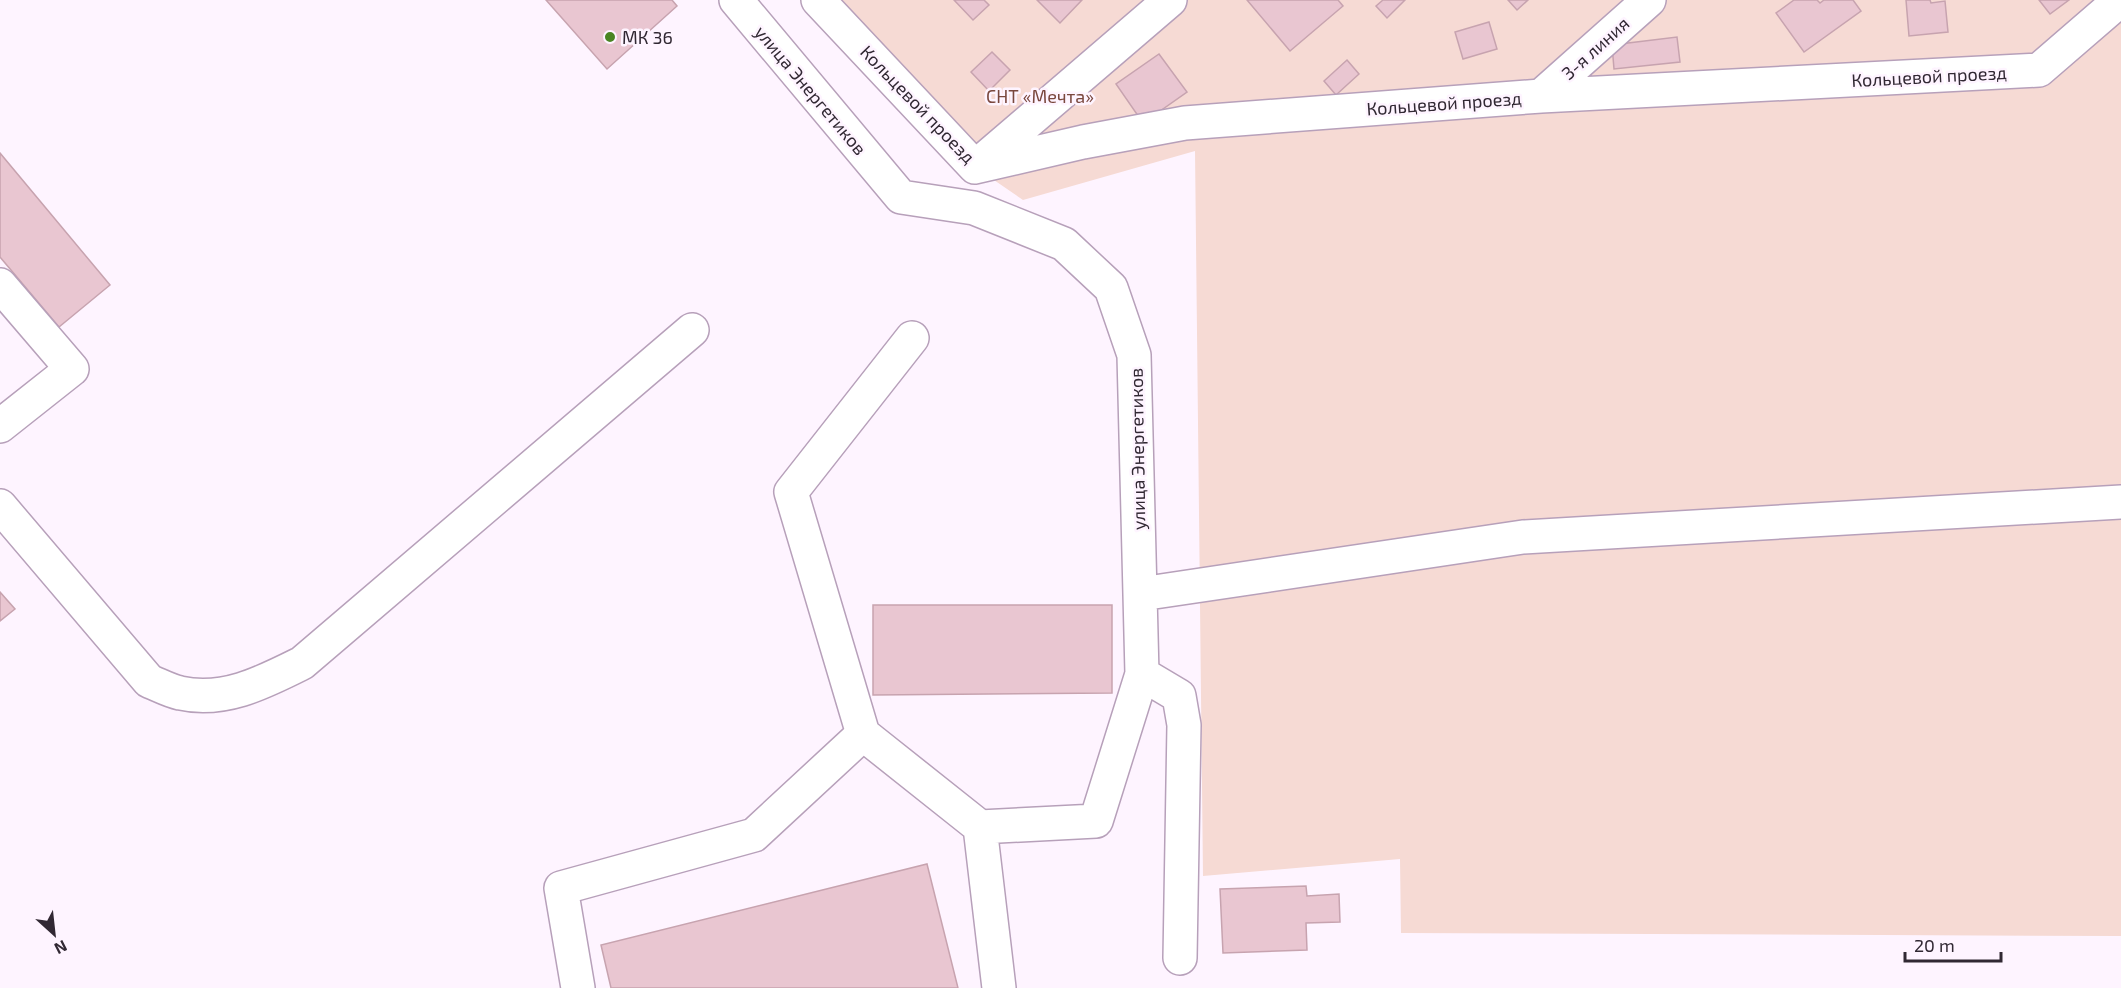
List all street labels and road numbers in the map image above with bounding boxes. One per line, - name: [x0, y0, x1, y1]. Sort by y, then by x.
- street label: 3-я линия: [1557, 12, 1633, 84]
- street label: улица Энергетиков: [750, 21, 872, 159]
- street label: Кольцевой проезд: [856, 40, 980, 168]
- street label: Кольцевой проезд: [1851, 61, 2007, 91]
- street label: Кольцевой проезд: [1366, 87, 1522, 119]
- street label: улица Энергетиков: [1125, 368, 1149, 530]

